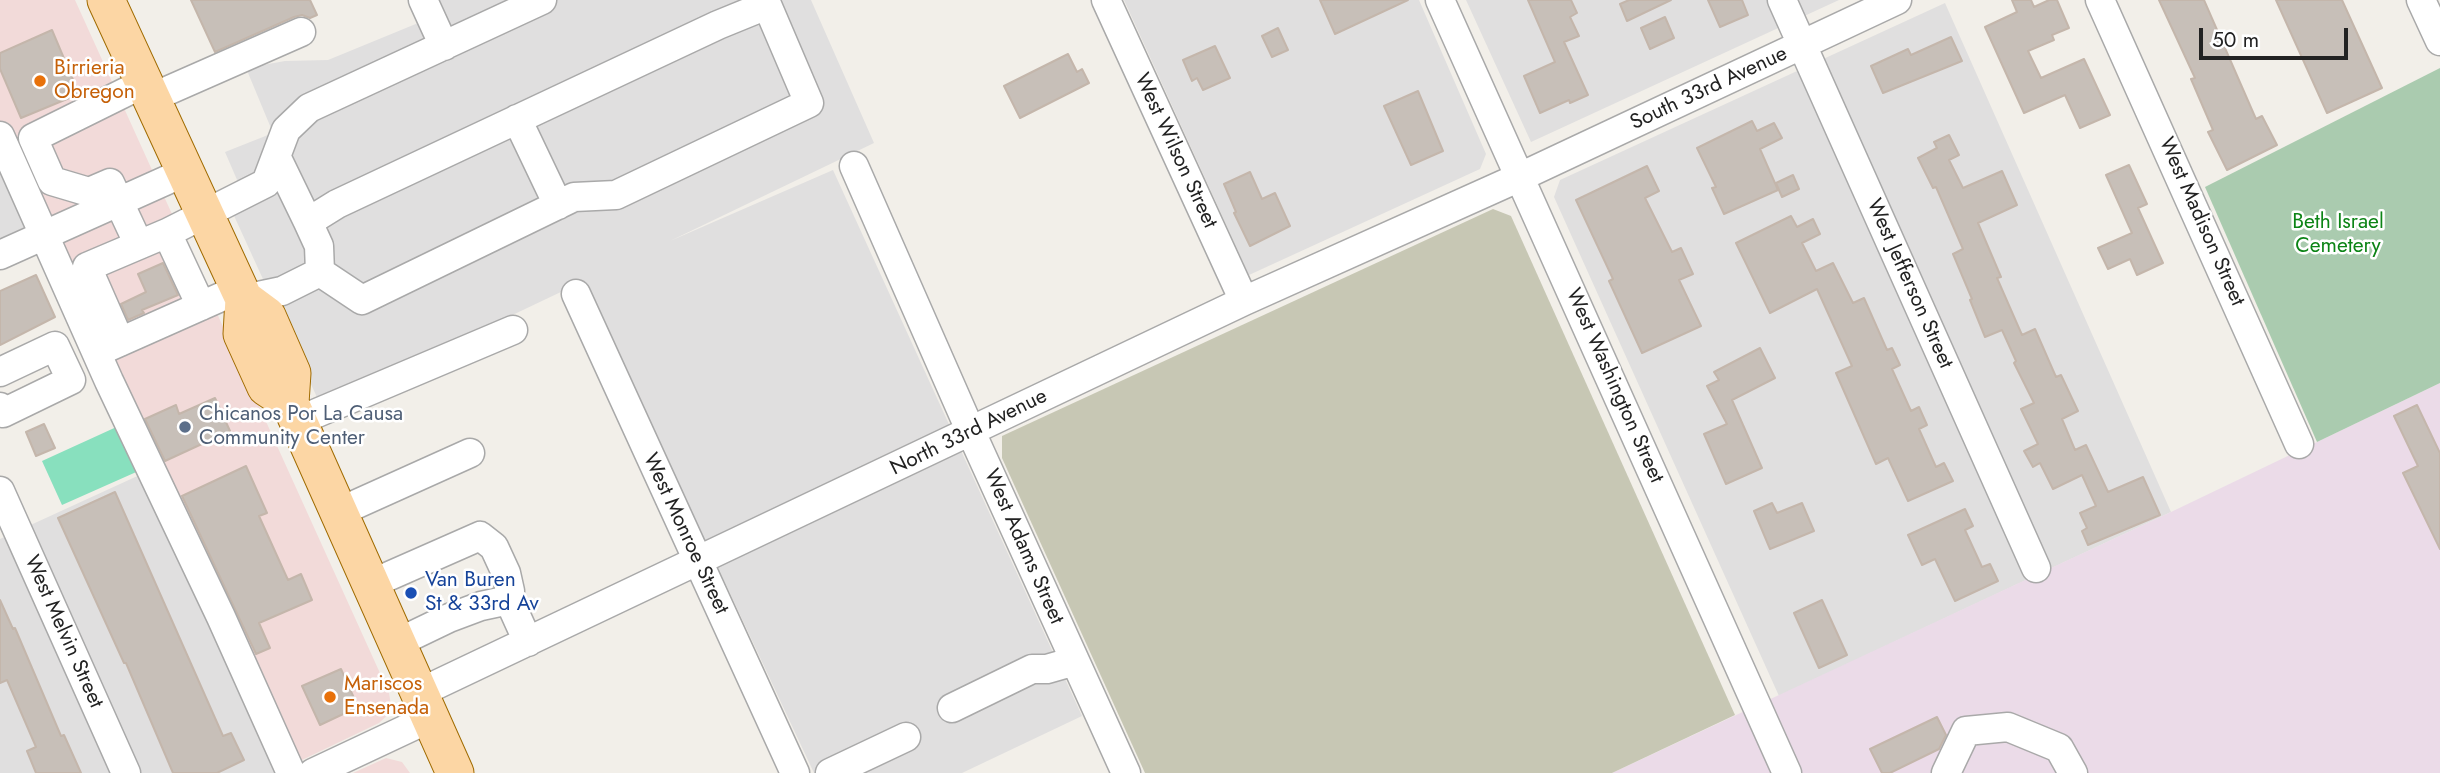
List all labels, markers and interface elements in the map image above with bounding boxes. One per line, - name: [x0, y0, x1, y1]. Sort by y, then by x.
- scale bar: [2202, 14, 2351, 58]
- text: 50 m: [2212, 25, 2259, 55]
- street label: South 33rd Avenue: [1627, 42, 1791, 136]
- place label: Birrieria Obregon: [54, 56, 135, 106]
- street label: West Wilson Street: [1128, 69, 1222, 233]
- marker: Birrieria Obregon: [32, 73, 48, 89]
- street label: West Madison Street: [2153, 134, 2249, 310]
- street label: West Jefferson Street: [1860, 195, 1958, 373]
- park label: Beth Israel Cemetery: [2292, 210, 2384, 260]
- street label: West Washington Street: [1560, 285, 1668, 487]
- street label: North 33rd Avenue: [887, 384, 1051, 482]
- place label: Chicanos Por La Causa Community Center: [199, 402, 403, 452]
- marker: Chicanos Por La Causa Community Center: [177, 419, 193, 435]
- street label: West Monroe Street: [637, 449, 733, 619]
- street label: West Adams Street: [978, 466, 1068, 628]
- street label: West Melvin Street: [18, 552, 108, 712]
- place label: Van Buren St & 33rd Av: [425, 568, 539, 618]
- marker: Van Buren St & 33rd Av: [403, 585, 419, 601]
- place label: Mariscos Ensenada: [344, 672, 429, 722]
- marker: Mariscos Ensenada: [322, 689, 338, 705]

